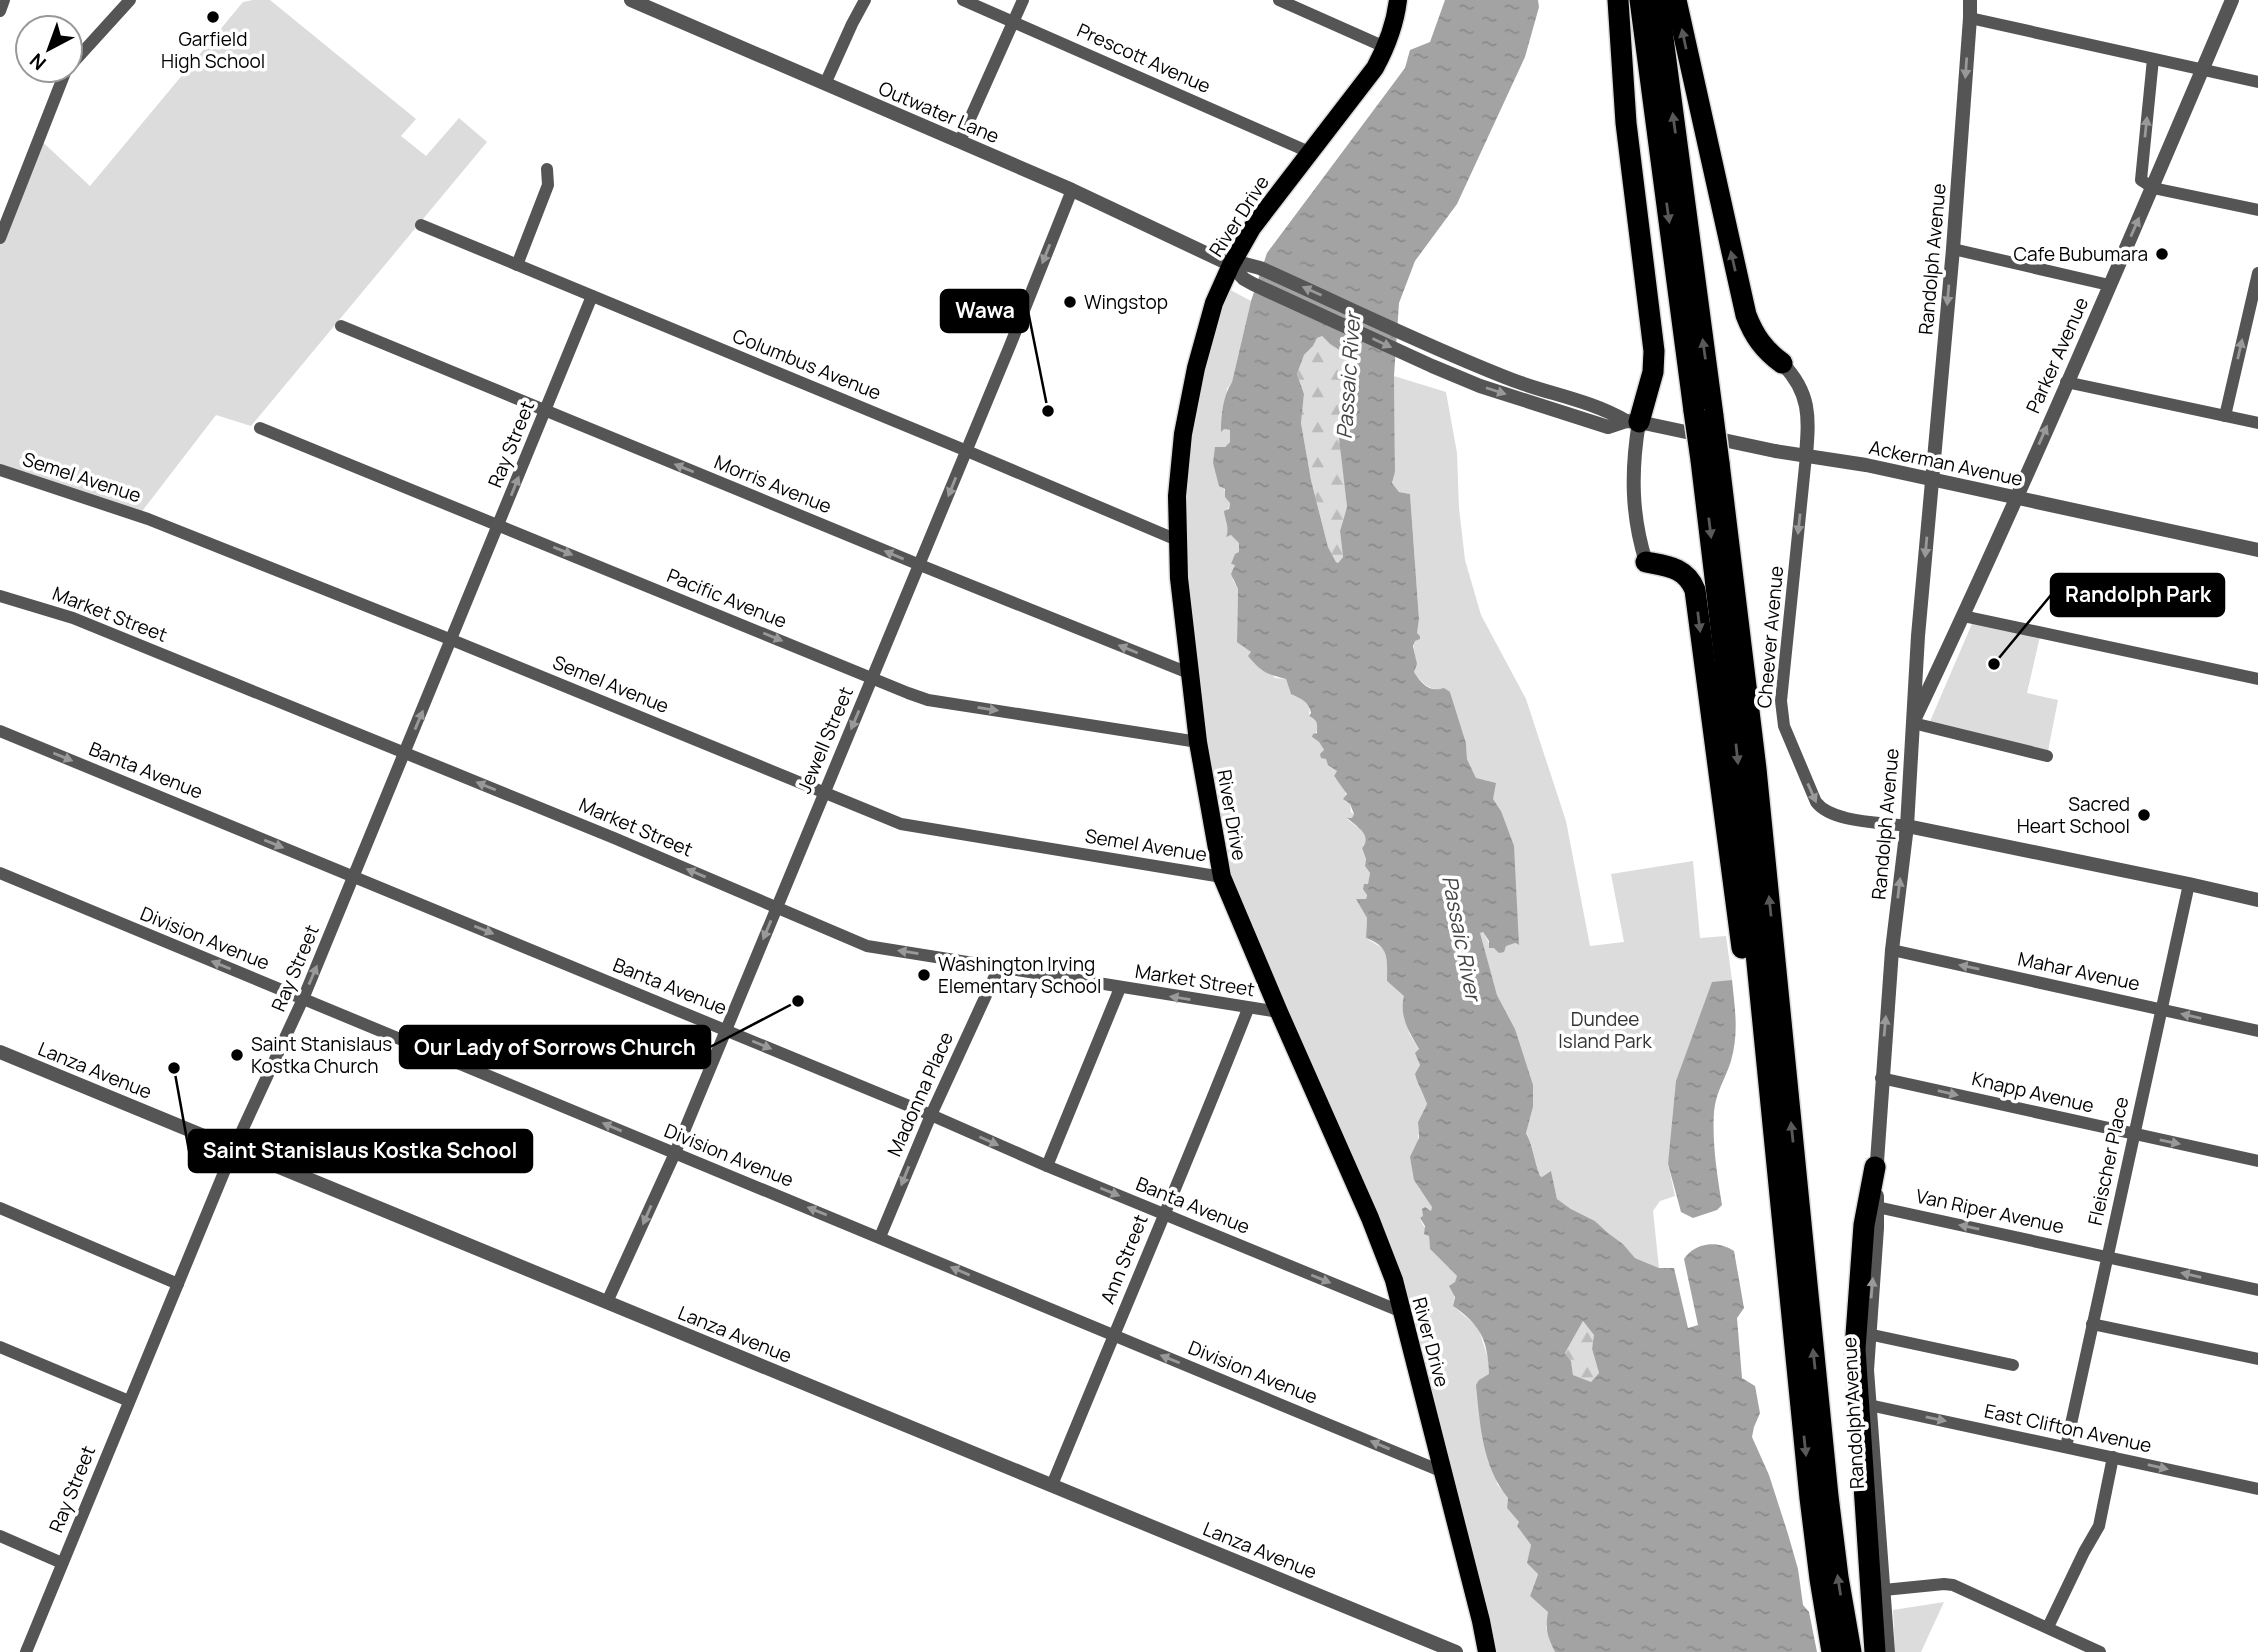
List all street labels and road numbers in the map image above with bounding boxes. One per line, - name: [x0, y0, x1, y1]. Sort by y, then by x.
- street label: Prescott Avenue: [1073, 17, 1215, 99]
- street label: Outwater Lane: [875, 75, 1003, 149]
- street label: River Drive: [1203, 170, 1275, 262]
- street label: Randolph Avenue: [1912, 182, 1952, 336]
- street label: Parker Avenue: [2020, 293, 2094, 417]
- street label: Columbus Avenue: [729, 322, 885, 406]
- street label: Ray Street: [482, 397, 540, 491]
- street label: Ackerman Avenue: [1867, 434, 2025, 492]
- street label: Semel Avenue: [20, 446, 144, 508]
- street label: Morris Avenue: [711, 449, 835, 519]
- street label: Pacific Avenue: [663, 562, 791, 634]
- street label: Cheever Avenue: [1751, 565, 1789, 709]
- street label: Market Street: [49, 580, 171, 648]
- street label: Semel Avenue: [549, 649, 673, 719]
- street label: Jewell Street: [791, 683, 859, 797]
- street label: Banta Avenue: [85, 735, 207, 805]
- street label: Randolph Avenue: [1865, 747, 1905, 901]
- street label: River Drive: [1211, 768, 1253, 862]
- street label: Market Street: [575, 791, 697, 863]
- street label: Semel Avenue: [1083, 823, 1209, 867]
- street label: Division Avenue: [137, 900, 273, 976]
- street label: Ray Street: [265, 921, 325, 1015]
- street label: Mahar Avenue: [2016, 945, 2142, 997]
- street label: Banta Avenue: [609, 951, 731, 1021]
- street label: Market Street: [1133, 958, 1257, 1002]
- street label: Madonna Place: [881, 1028, 959, 1160]
- street label: Lanza Avenue: [34, 1035, 156, 1105]
- street label: Knapp Avenue: [1969, 1065, 2097, 1119]
- street label: Fleischer Place: [2082, 1094, 2134, 1228]
- street label: Division Avenue: [661, 1117, 797, 1193]
- street label: Banta Avenue: [1132, 1170, 1254, 1240]
- street label: Van Riper Avenue: [1914, 1183, 2066, 1239]
- street label: Ann Street: [1094, 1210, 1154, 1308]
- street label: River Drive: [1407, 1294, 1455, 1390]
- street label: Lanza Avenue: [674, 1299, 796, 1369]
- street label: Division Avenue: [1185, 1334, 1321, 1410]
- street label: Randolph Avenue: [1836, 1336, 1870, 1490]
- street label: East Clifton Avenue: [1982, 1398, 2154, 1458]
- street label: Ray Street: [43, 1442, 101, 1536]
- street label: Lanza Avenue: [1199, 1515, 1321, 1585]

